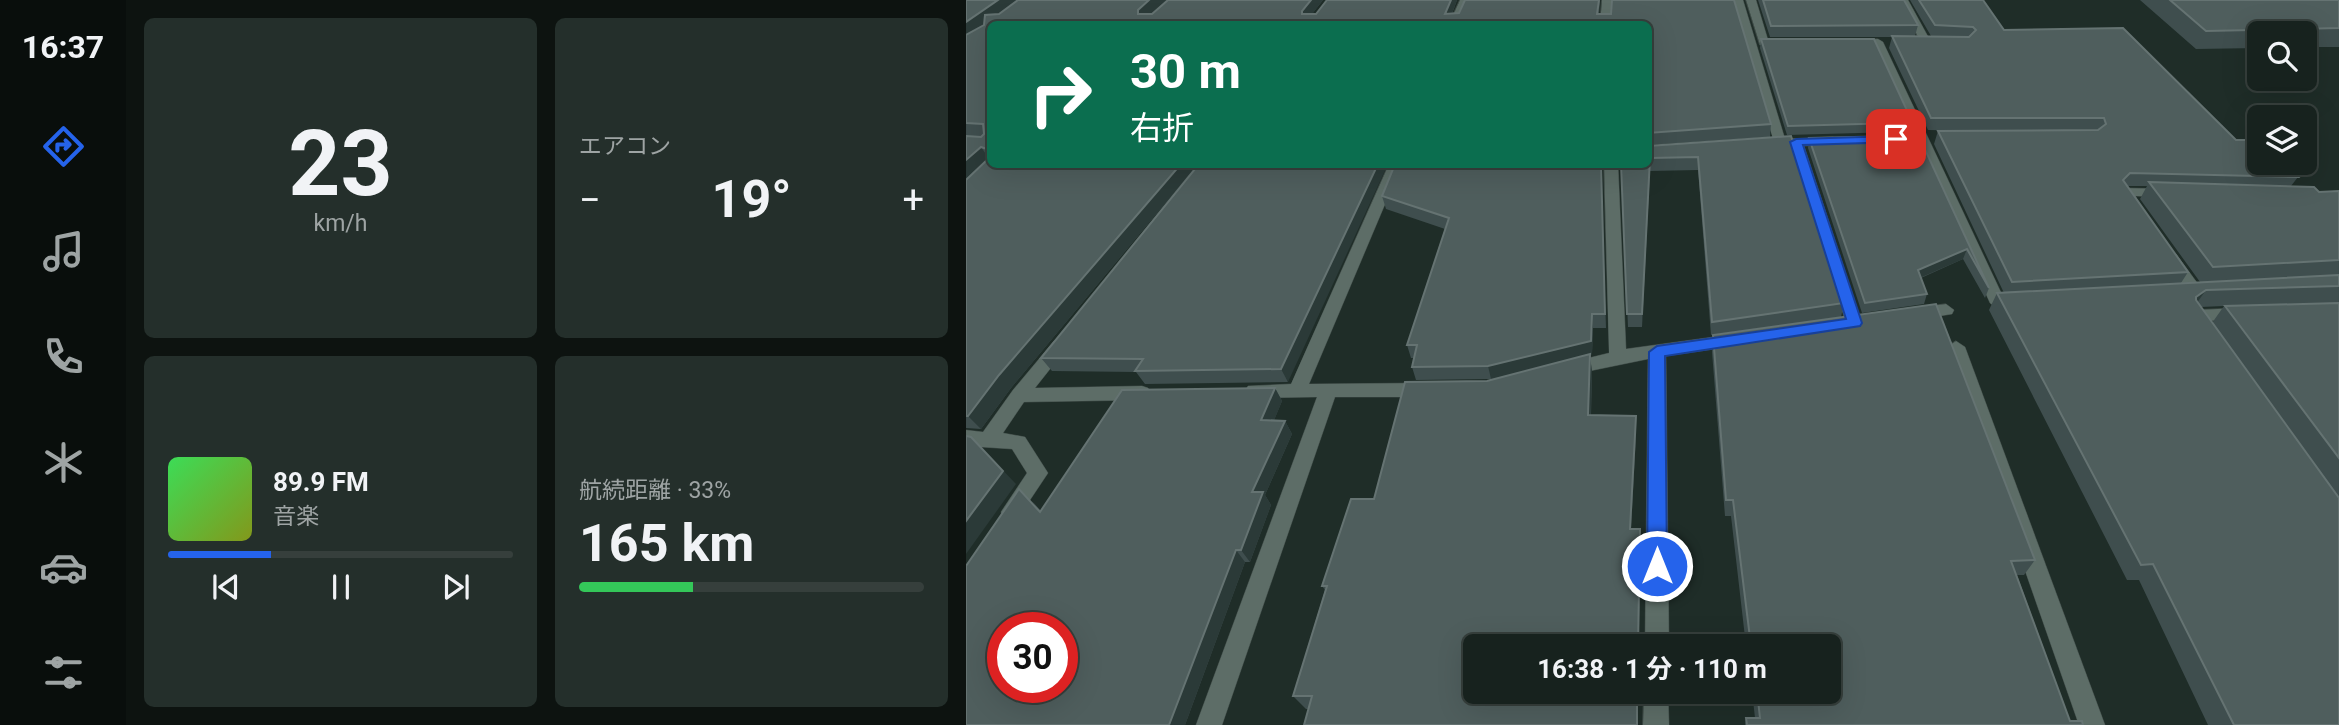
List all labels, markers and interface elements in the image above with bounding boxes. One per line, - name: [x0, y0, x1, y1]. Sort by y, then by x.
- map controls: [2247, 21, 2317, 175]
- button: search: [2247, 21, 2317, 91]
- text: 16:37: [22, 28, 104, 66]
- text: 30 m: [1130, 43, 1241, 100]
- icon: right: [1015, 49, 1106, 140]
- button: layers: [2247, 105, 2317, 175]
- text: 右折: [1130, 109, 1194, 147]
- pin: [1866, 109, 1926, 169]
- text: 23: [288, 111, 393, 217]
- icon: arrive: [1877, 120, 1915, 158]
- icon: directions: [39, 122, 88, 171]
- text: エアコン: [579, 133, 671, 160]
- text: 19°: [712, 169, 792, 230]
- text: −: [579, 178, 601, 222]
- text: +: [902, 178, 924, 222]
- text: km/h: [314, 210, 368, 237]
- icon: music: [39, 227, 88, 276]
- icon: phone: [39, 332, 88, 381]
- icon: climate: [39, 438, 88, 487]
- text: 89.9 FM: [273, 467, 369, 497]
- text: 航続距離 · 33%: [579, 477, 731, 504]
- text: 音楽: [273, 503, 319, 530]
- text: 165 km: [579, 513, 754, 574]
- position arrow: [1620, 529, 1694, 603]
- icon: car: [39, 543, 88, 592]
- icon: previous: [207, 568, 245, 606]
- icon: pause: [322, 568, 360, 606]
- icon: next: [437, 568, 475, 606]
- speed limit sign: 30: [987, 612, 1078, 703]
- icon: filters: [39, 648, 88, 697]
- text: 16:38 · 1 分 · 110 m: [1537, 654, 1767, 684]

